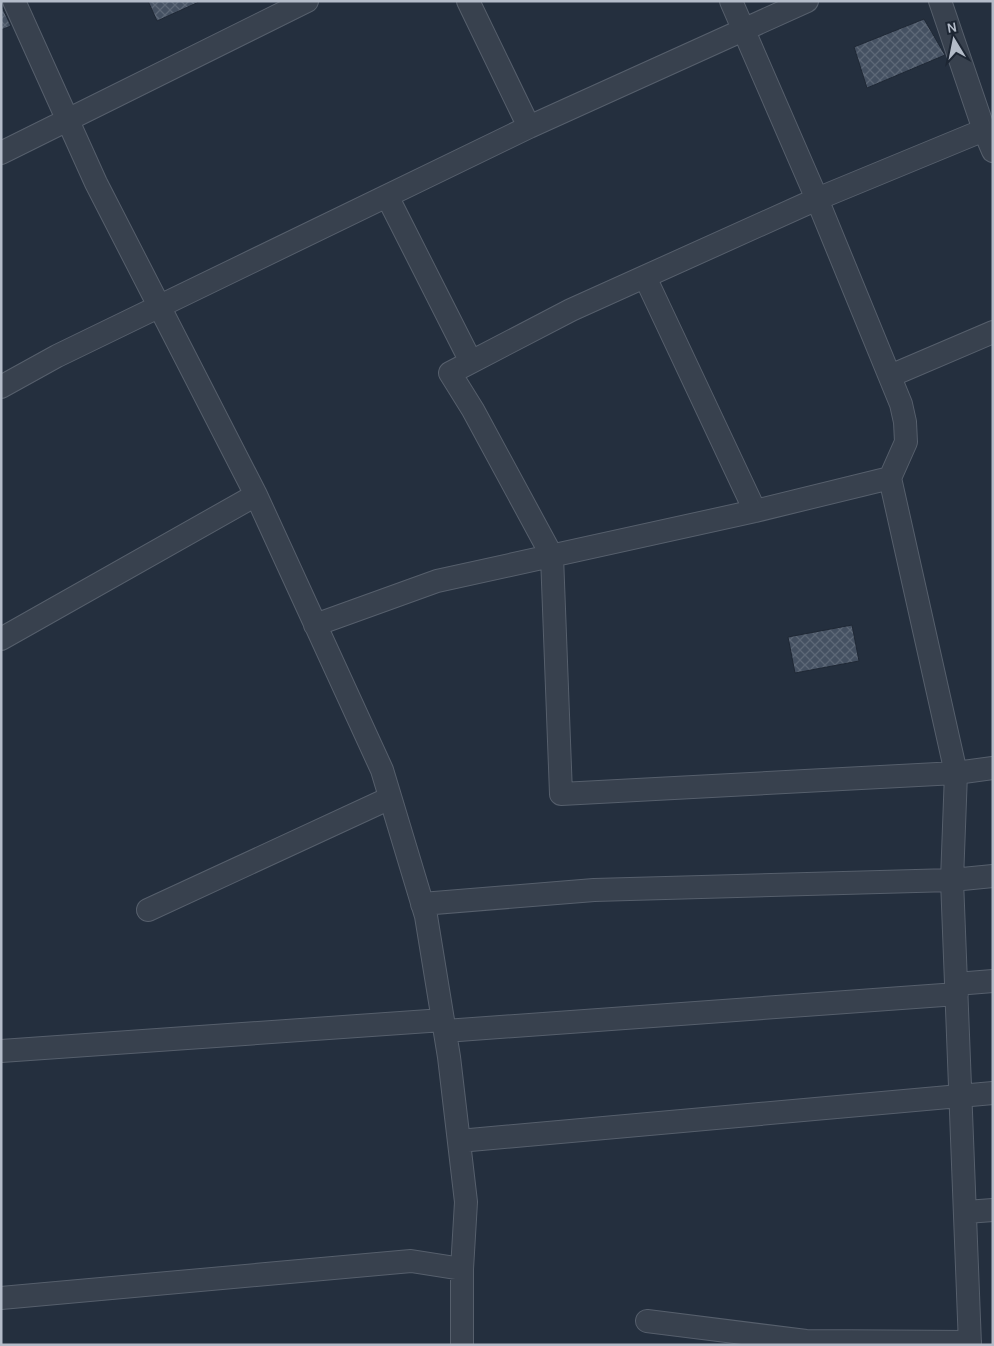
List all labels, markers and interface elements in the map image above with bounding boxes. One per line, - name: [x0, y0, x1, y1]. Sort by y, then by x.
- north arrow: [929, 15, 979, 65]
- text: N: [945, 18, 958, 37]

